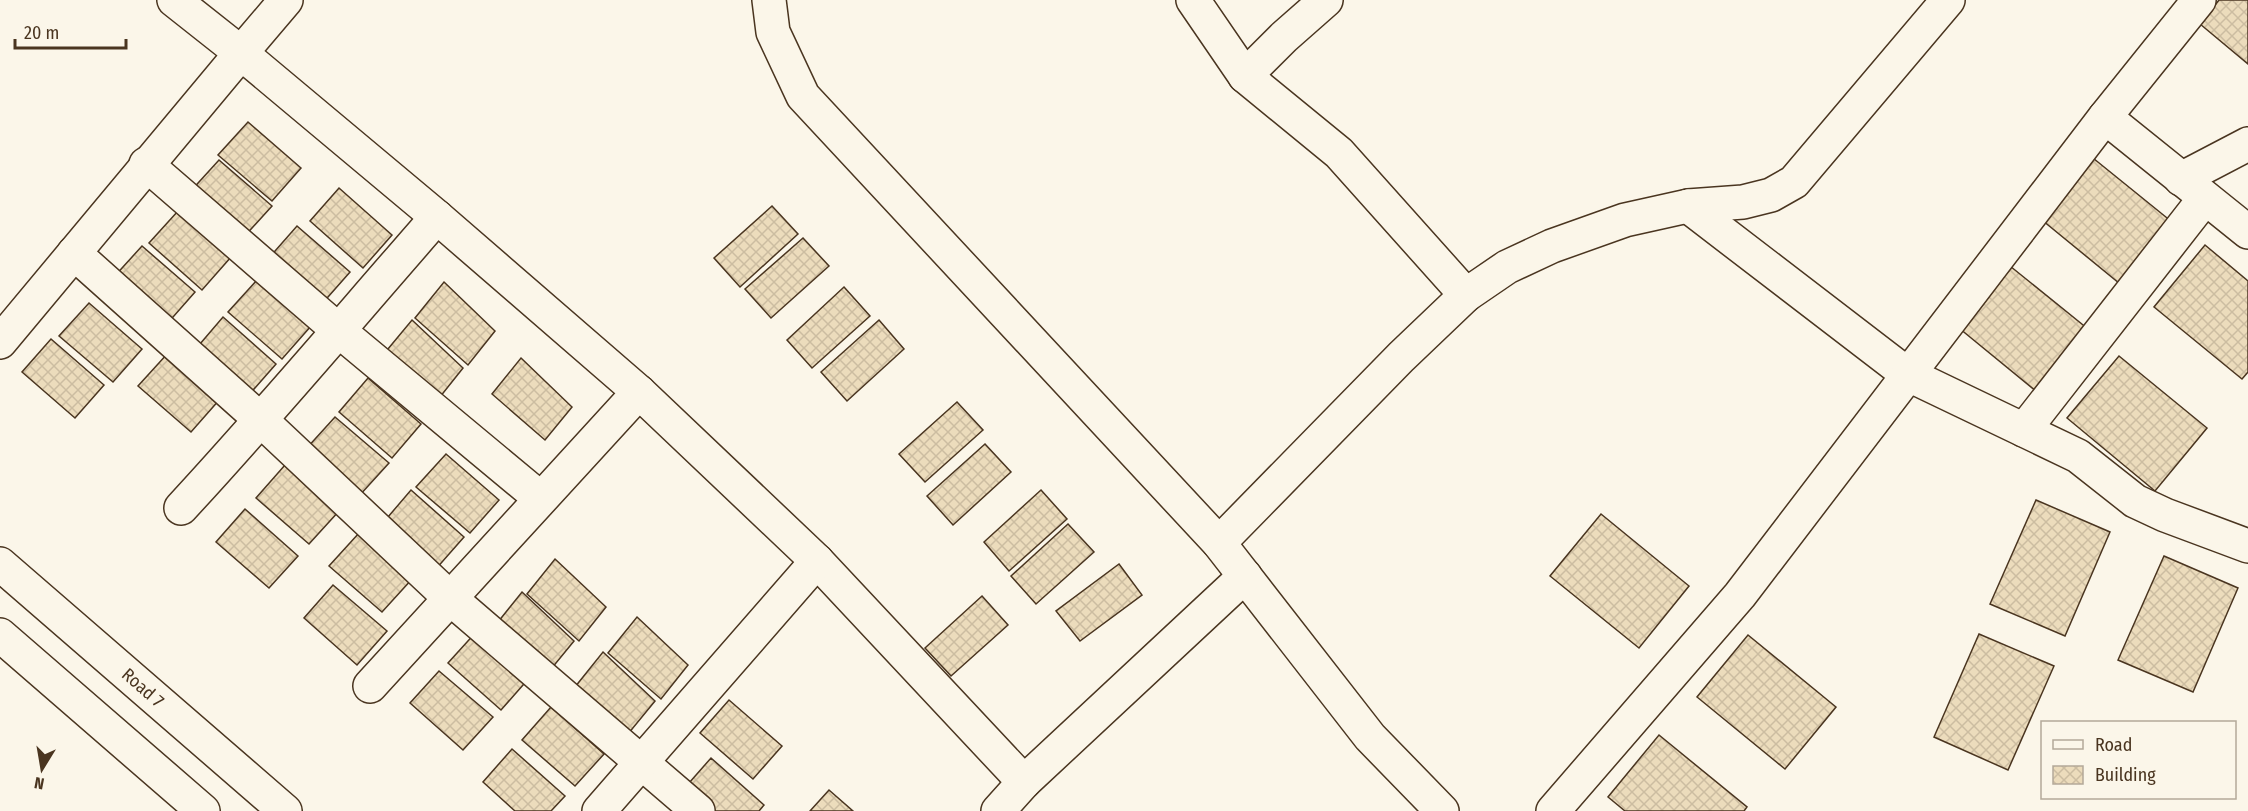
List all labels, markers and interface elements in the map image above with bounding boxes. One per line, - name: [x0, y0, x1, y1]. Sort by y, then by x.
- scale bar: [15, 12, 126, 50]
- text: 20 m: [24, 22, 59, 44]
- street label: Road 7: [117, 663, 168, 712]
- legend: [2041, 721, 2236, 799]
- text: Road: [2095, 734, 2132, 756]
- north arrow: [12, 739, 72, 799]
- text: Building: [2095, 764, 2156, 786]
- text: N: [33, 773, 46, 793]

